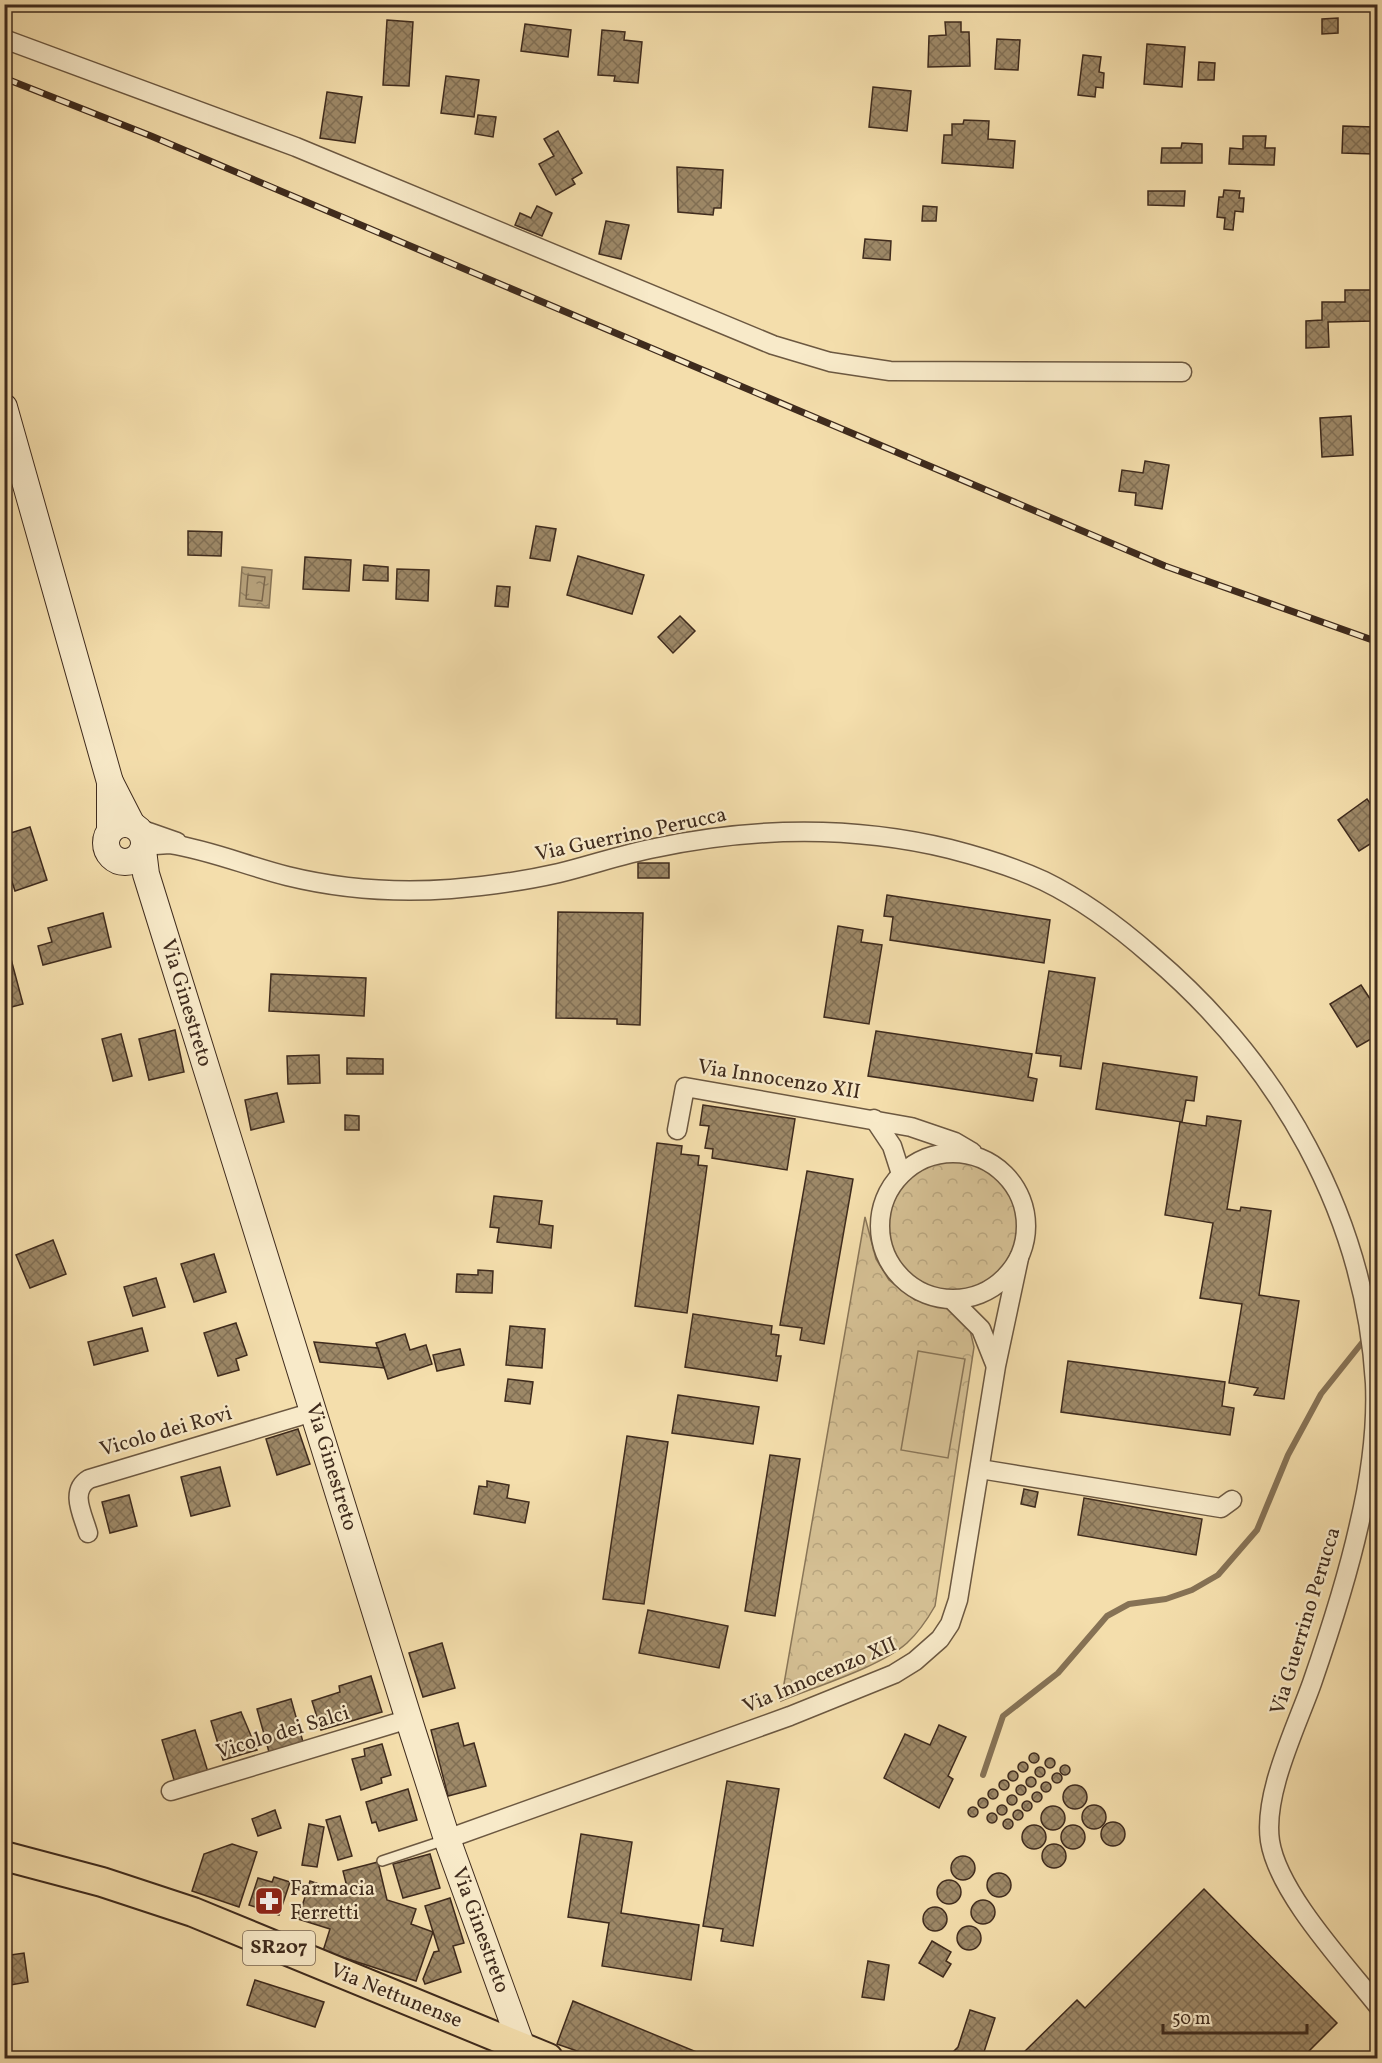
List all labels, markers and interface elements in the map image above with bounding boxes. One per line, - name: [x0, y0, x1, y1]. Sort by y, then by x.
- street label: Via Guerrino Perucca: [533, 801, 729, 869]
- street label: Via Ginestreto: [153, 936, 219, 1070]
- street label: Via Innocenzo XII: [695, 1053, 863, 1107]
- street label: Vicolo dei Rovi: [96, 1399, 236, 1465]
- street label: Via Ginestreto: [298, 1400, 364, 1534]
- street label: Via Guerrino Perucca: [1264, 1524, 1348, 1718]
- street label: Via Innocenzo XII: [739, 1630, 901, 1722]
- street label: Vicolo dei Salci: [213, 1699, 353, 1767]
- street label: Via Ginestreto: [444, 1863, 516, 1997]
- place label: Farmacia Ferretti: [290, 1875, 375, 1928]
- pharmacy icon: Farmacia Ferretti: [253, 1885, 285, 1917]
- road number: SR207: [243, 1931, 315, 1965]
- street label: Via Nettunense: [326, 1956, 466, 2036]
- scale bar: [1163, 1997, 1307, 2035]
- text: 50 m: [1172, 2007, 1211, 2032]

